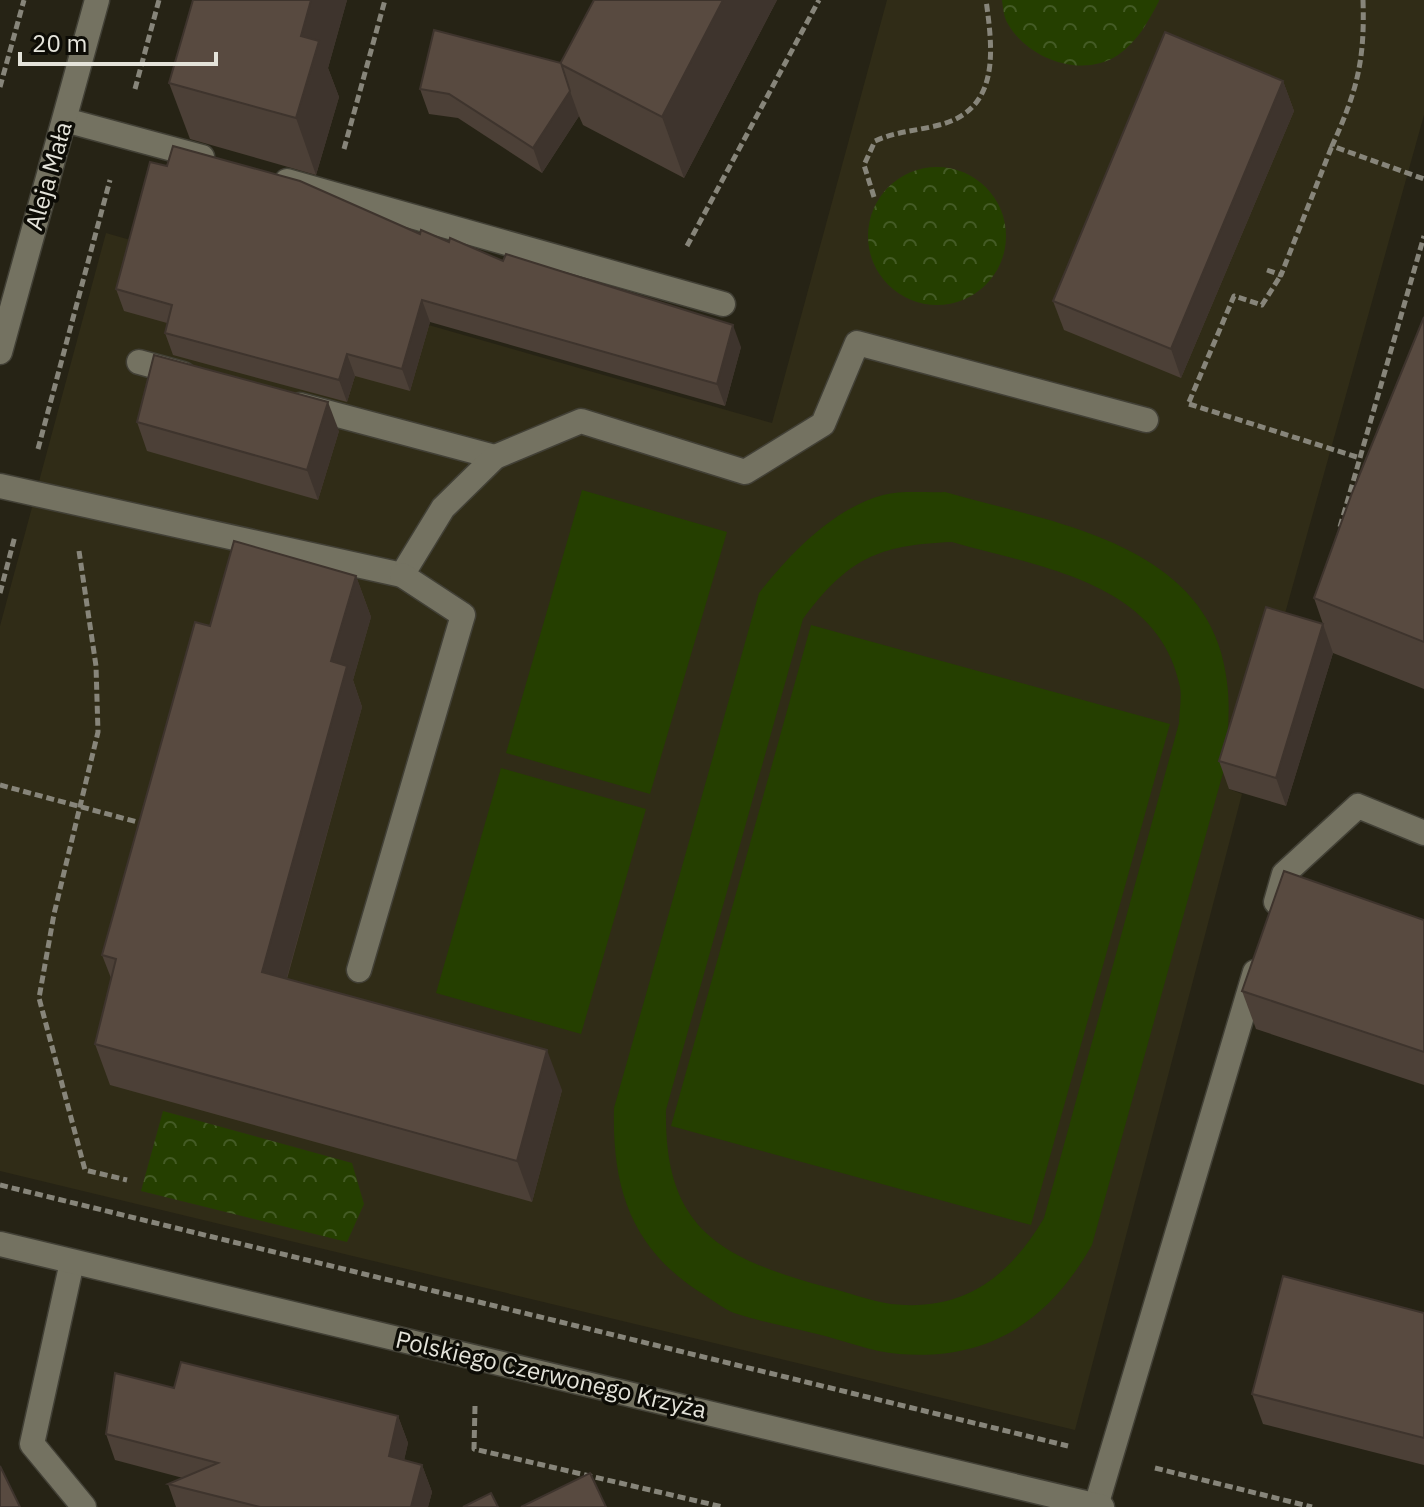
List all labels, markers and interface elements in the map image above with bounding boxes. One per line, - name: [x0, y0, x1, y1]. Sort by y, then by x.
- scale bar: [20, 16, 216, 66]
- text: 20 m: [32, 27, 87, 59]
- street label: Aleja Mała: [17, 118, 79, 234]
- street label: Polskiego Czerwonego Krzyża: [393, 1323, 710, 1425]

